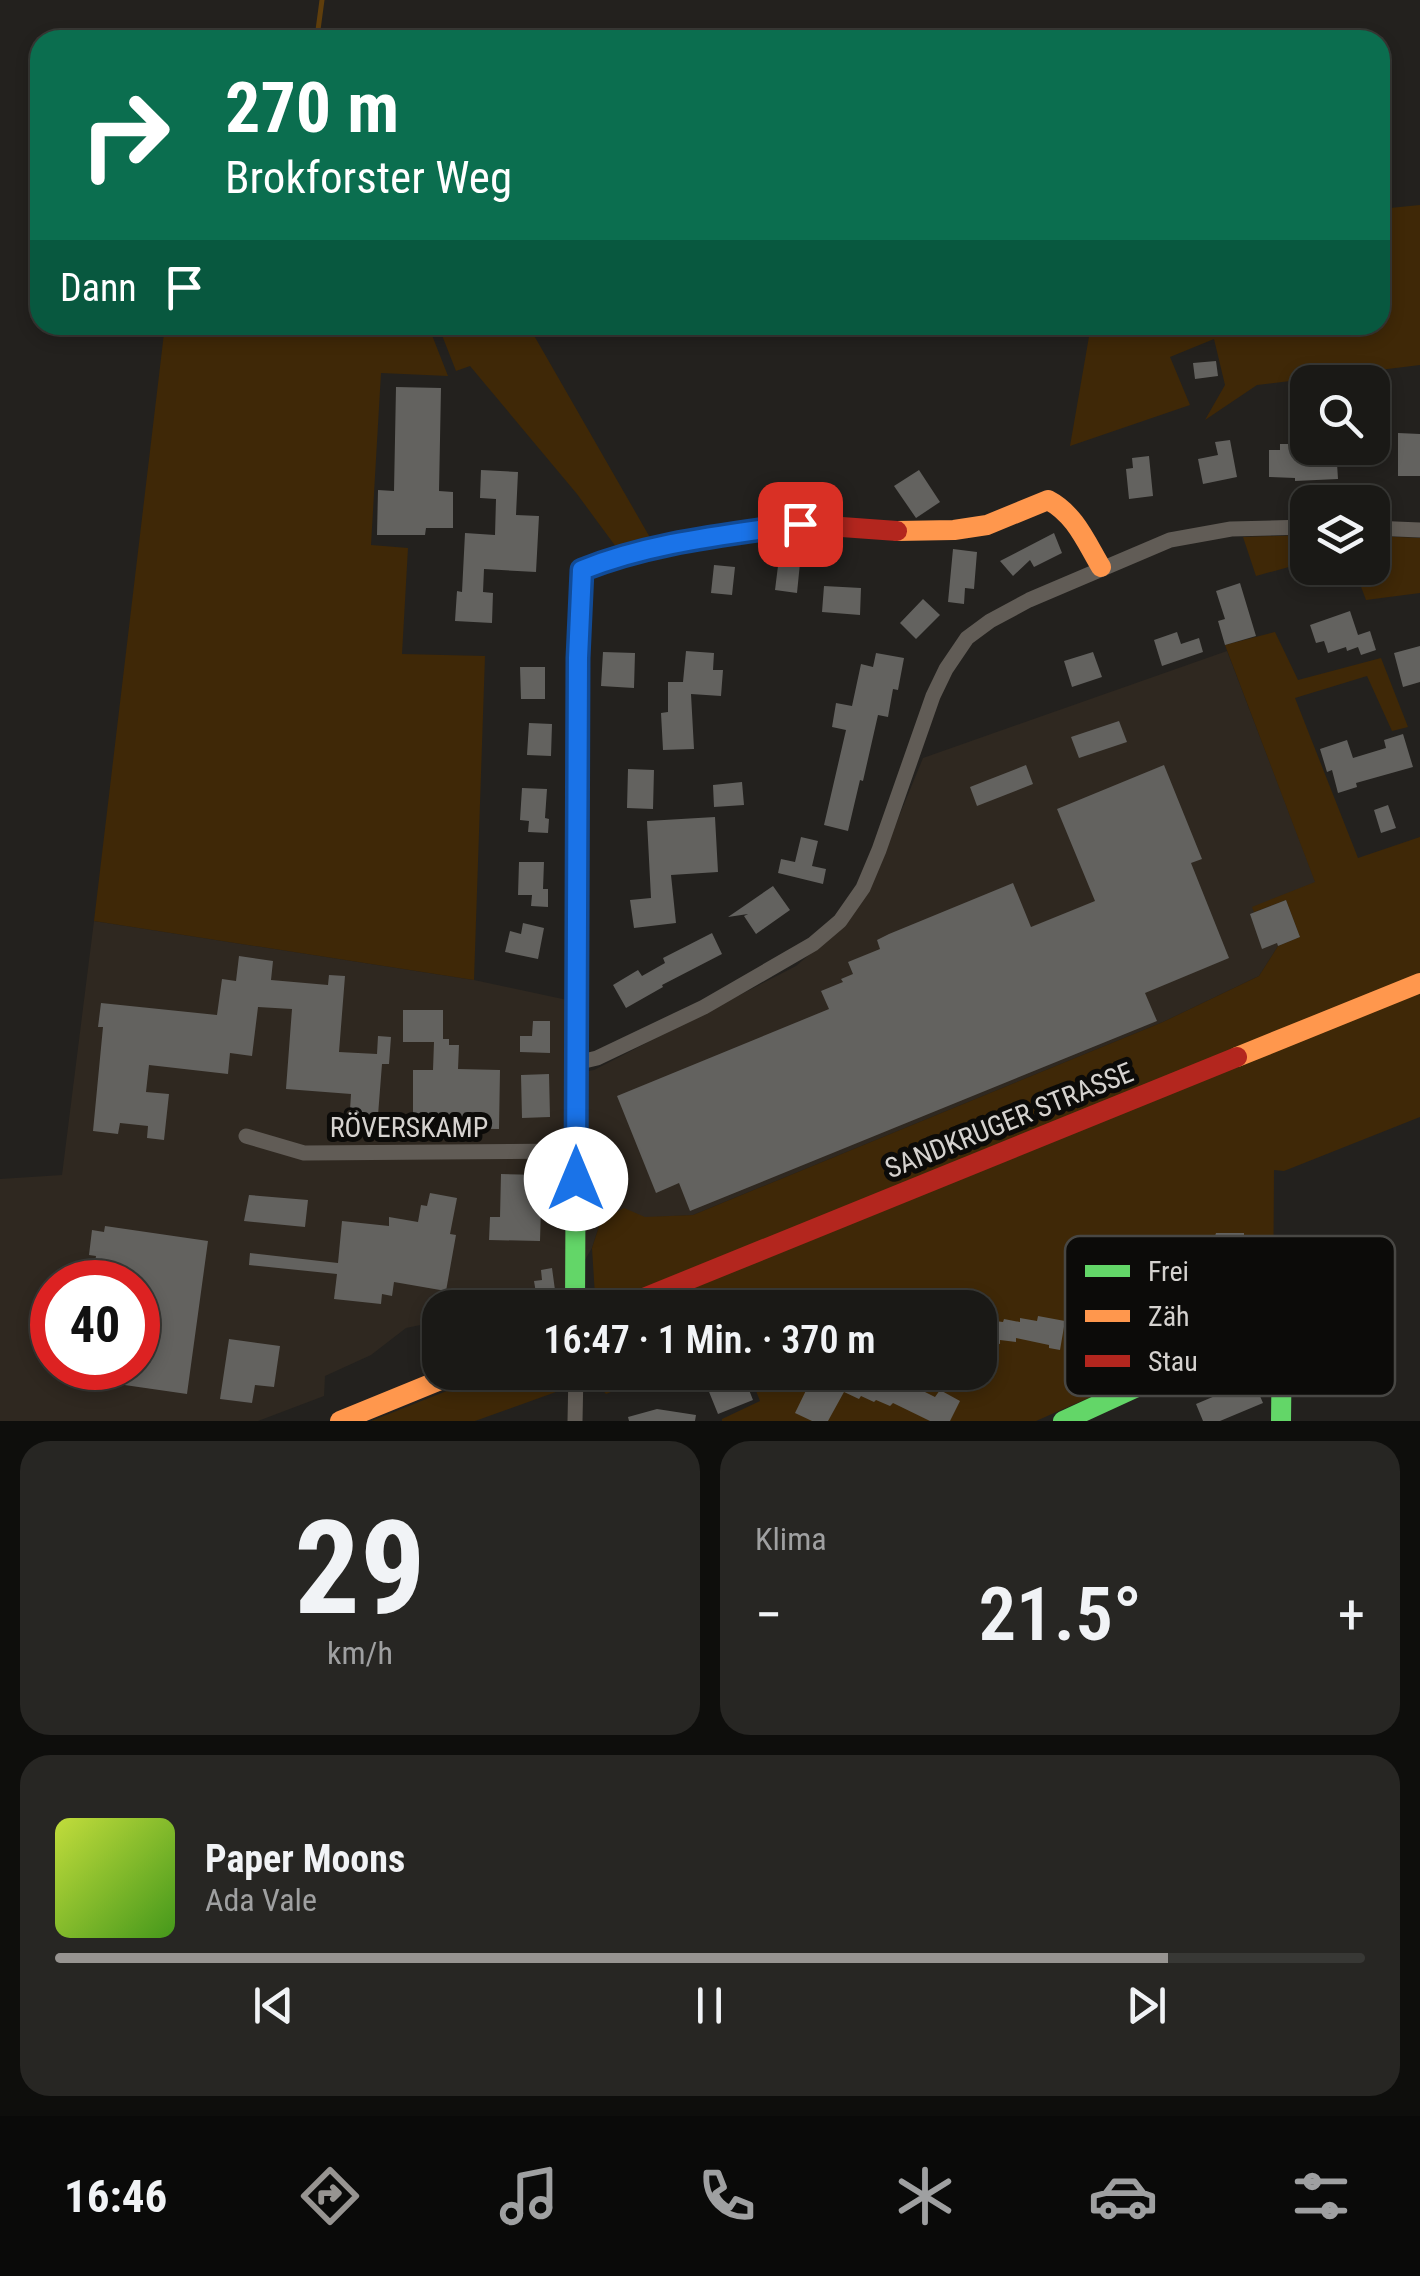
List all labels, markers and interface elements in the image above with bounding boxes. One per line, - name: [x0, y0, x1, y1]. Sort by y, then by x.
- text: 270 m: [225, 67, 399, 149]
- icon: right: [60, 70, 190, 200]
- text: Brokforster Weg: [225, 151, 512, 204]
- icon: arrive: [157, 260, 212, 315]
- text: Dann: [60, 266, 137, 310]
- map controls: [1290, 365, 1390, 585]
- button: search: [1290, 365, 1390, 465]
- pin: [758, 482, 843, 567]
- button: layers: [1290, 485, 1390, 585]
- icon: arrive: [773, 497, 828, 552]
- street label: SANDKRUGER STRASSE: [880, 1056, 1138, 1185]
- street label: RÖVERSKAMP: [330, 1111, 488, 1144]
- position arrow: [524, 1127, 628, 1231]
- legend: [1065, 1236, 1395, 1396]
- text: Frei: [1148, 1255, 1189, 1288]
- speed limit sign: 40: [30, 1260, 160, 1390]
- text: Zäh: [1148, 1300, 1190, 1333]
- text: 16:47 · 1 Min. · 370 m: [543, 1318, 876, 1362]
- text: Stau: [1148, 1345, 1198, 1378]
- text: 29: [294, 1492, 426, 1645]
- text: Klima: [755, 1520, 827, 1558]
- text: 21.5°: [978, 1570, 1142, 1658]
- text: −: [755, 1583, 783, 1647]
- text: +: [1338, 1583, 1365, 1647]
- text: km/h: [327, 1634, 393, 1672]
- text: Paper Moons: [205, 1837, 405, 1881]
- text: Ada Vale: [205, 1881, 317, 1919]
- icon: previous: [246, 1978, 301, 2033]
- icon: pause: [682, 1978, 737, 2033]
- icon: next: [1119, 1978, 1174, 2033]
- icon: directions: [295, 2161, 365, 2231]
- icon: music: [494, 2161, 564, 2231]
- icon: phone: [692, 2161, 762, 2231]
- icon: climate: [890, 2161, 960, 2231]
- icon: car: [1088, 2161, 1158, 2231]
- icon: filters: [1286, 2161, 1356, 2231]
- text: 16:46: [64, 2170, 167, 2223]

